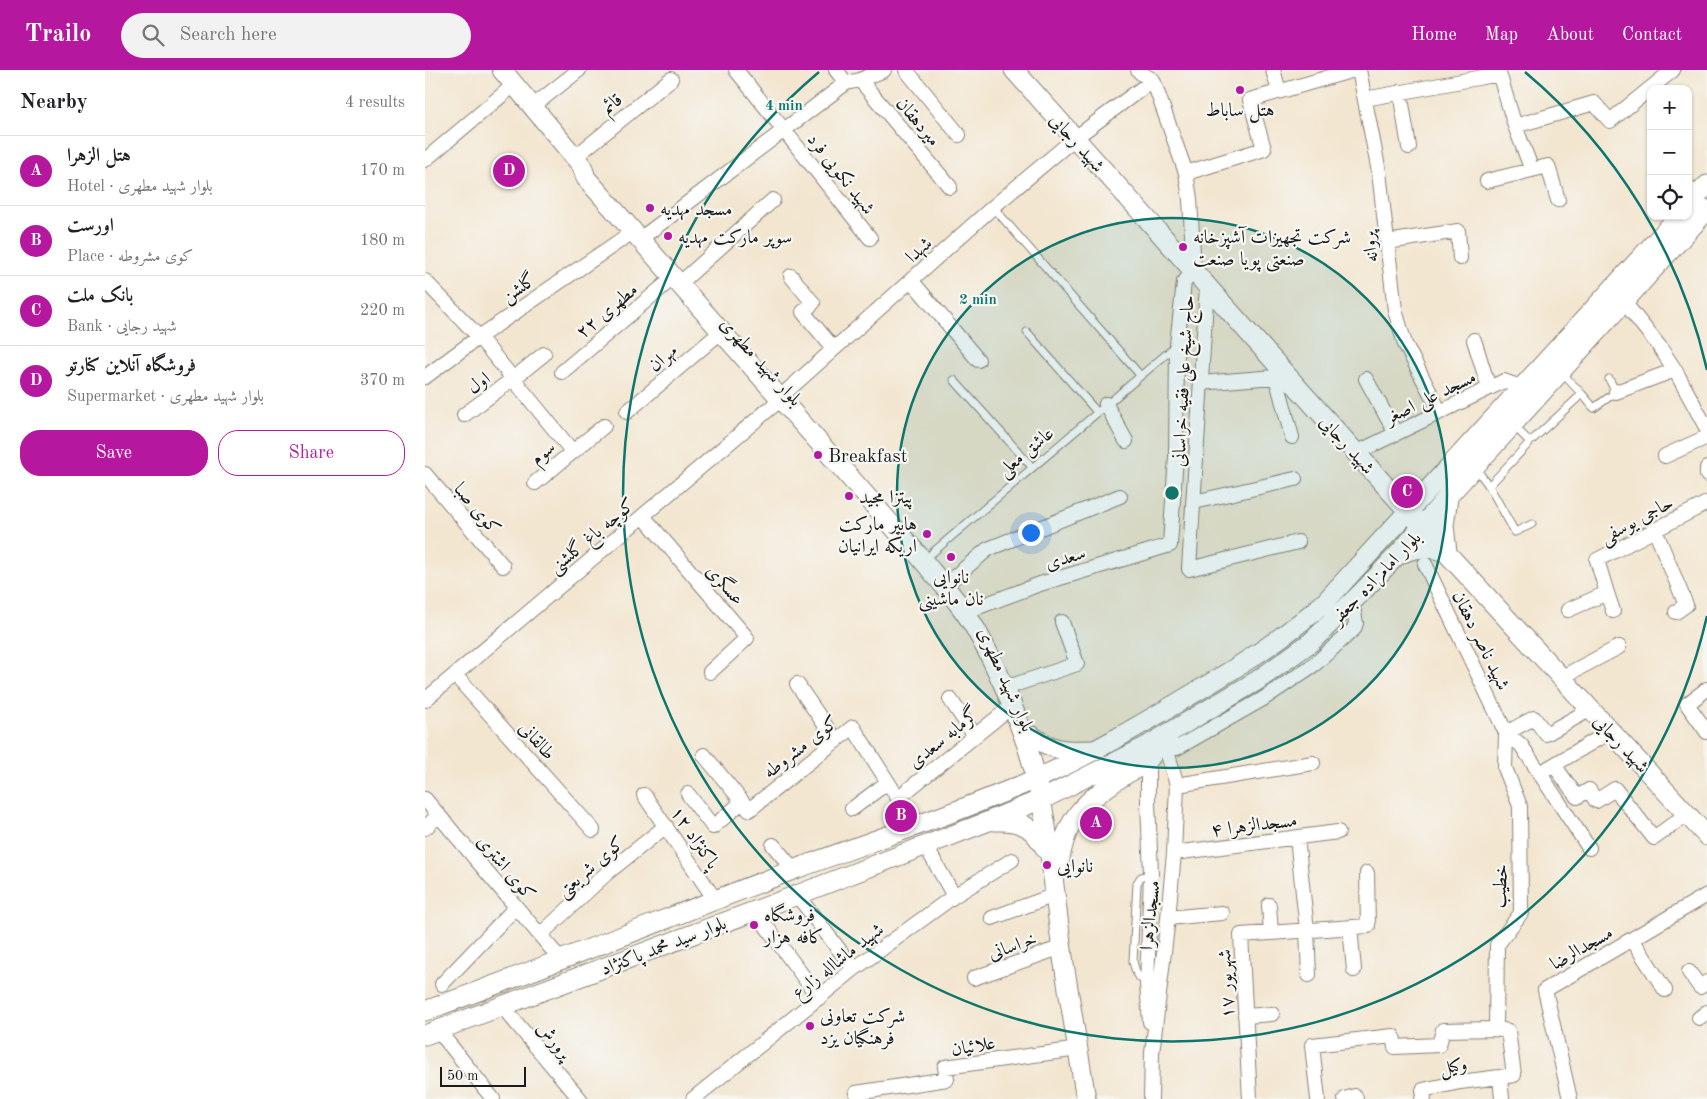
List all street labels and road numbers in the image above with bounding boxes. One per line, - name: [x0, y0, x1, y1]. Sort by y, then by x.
- street label: قائم: [598, 90, 630, 123]
- street label: میردهقان: [891, 95, 943, 151]
- street label: شهید رجایی: [1044, 111, 1107, 178]
- street label: شهید نکویی فرد: [801, 129, 879, 220]
- street label: پروانه: [1360, 228, 1384, 264]
- street label: شهدا: [903, 234, 937, 268]
- street label: گلشن: [496, 267, 541, 309]
- street label: مطهری ۲۲: [573, 281, 643, 344]
- street label: حاج شیخ علی فقیه خراسانی: [1171, 295, 1204, 468]
- street label: بلوار شهید مطهری: [715, 315, 805, 411]
- street label: مهران: [645, 342, 682, 377]
- street label: مسجد علی اصغر: [1381, 368, 1481, 432]
- street label: اول: [465, 370, 494, 399]
- street label: شهید رجایی: [1314, 413, 1377, 480]
- street label: عاشق معلی: [995, 424, 1060, 484]
- street label: سوم: [528, 438, 563, 473]
- street label: کوی صبا: [448, 479, 504, 540]
- street label: کوچه باغ گلشنی: [543, 492, 642, 581]
- street label: حاجی یوسفی: [1597, 494, 1678, 550]
- street label: بلوار امامزاده جعفر: [1327, 529, 1427, 632]
- street label: سعدی: [1043, 544, 1088, 575]
- street label: عسگری: [701, 559, 750, 610]
- street label: شهید ناصر دهقان: [1447, 589, 1512, 694]
- street label: بلوار شهید مطهری: [972, 625, 1036, 735]
- street label: گرمابه سعدی: [902, 701, 984, 773]
- street label: کوی مشروطه: [760, 712, 843, 784]
- street label: شهید رجایی: [1587, 712, 1652, 779]
- street label: طالقانی: [514, 719, 558, 764]
- street label: پاکنژاد ۱۲: [665, 803, 723, 875]
- street label: مسجدالزهرا ۴: [1210, 810, 1299, 842]
- street label: کوی اشتری: [472, 832, 538, 906]
- street label: کوی شریعتی: [554, 833, 630, 904]
- street label: خطیب: [1490, 863, 1514, 909]
- street label: مسجدالزهرا: [1136, 879, 1166, 951]
- street label: بلوار سید محمد پاکنژاد: [598, 914, 730, 982]
- street label: شهید ماشااله زارع: [789, 920, 890, 1007]
- street label: مسجدالرضا: [1547, 922, 1617, 975]
- street label: خراسانی: [986, 930, 1040, 964]
- street label: ۱۷ شهریور: [1216, 949, 1240, 1019]
- street label: پرورش: [531, 1019, 575, 1066]
- street label: علائیان: [950, 1035, 997, 1060]
- street label: وکیل: [1438, 1055, 1469, 1081]

